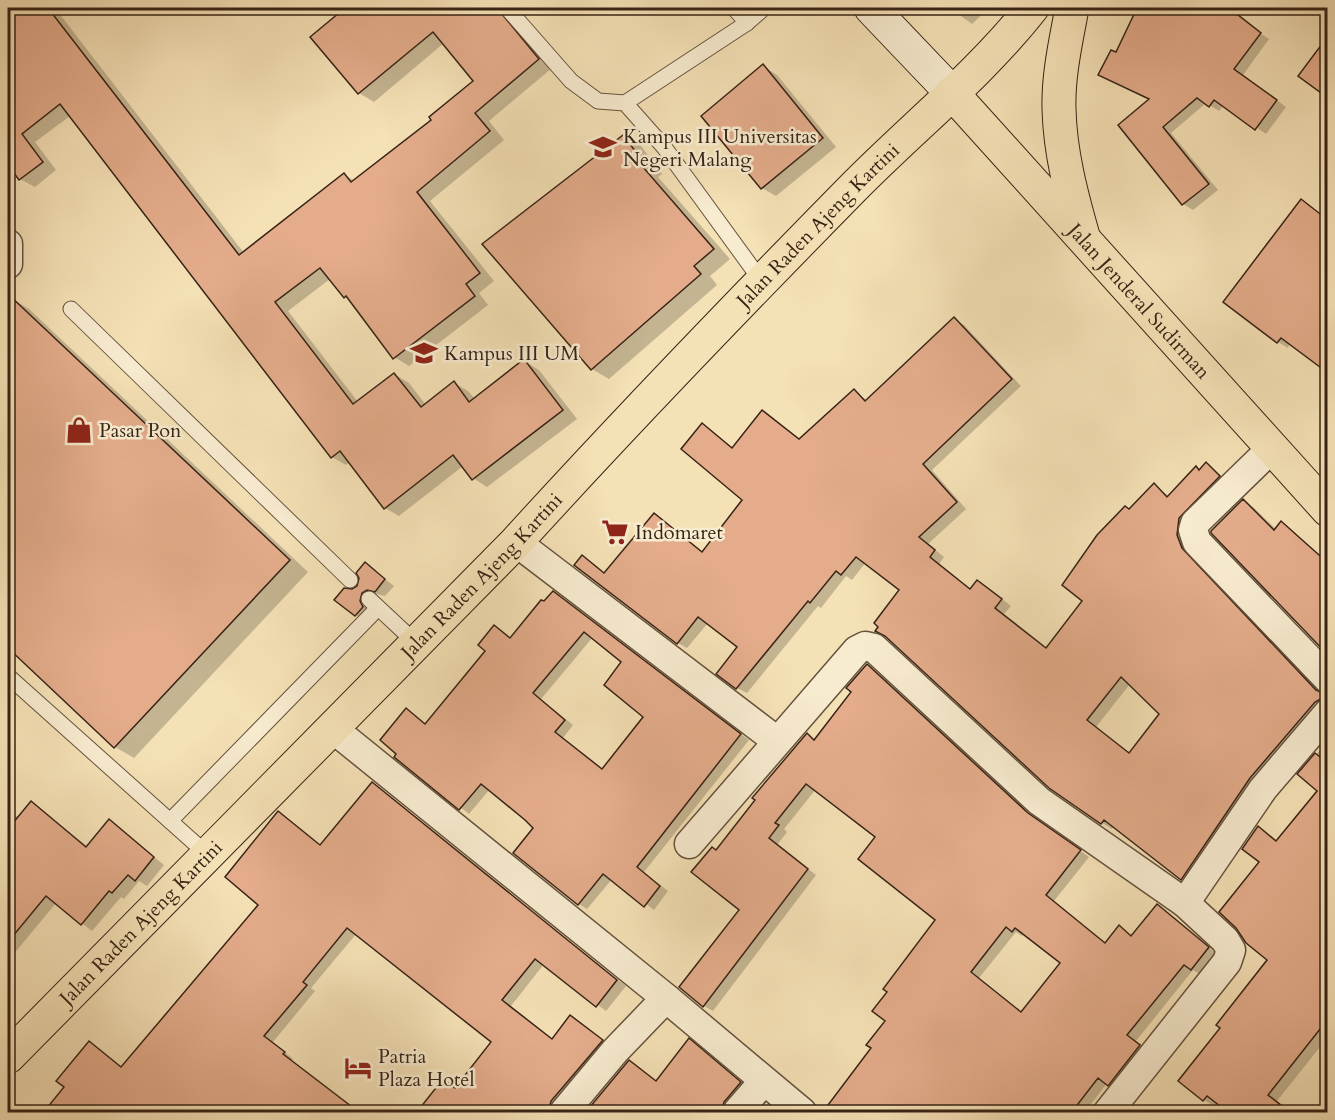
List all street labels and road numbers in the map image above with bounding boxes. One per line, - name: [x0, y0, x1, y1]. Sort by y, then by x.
- street label: Jalan Raden Ajeng Kartini: [728, 136, 905, 315]
- street label: Jalan Jenderal Sudirman: [1060, 215, 1217, 385]
- street label: Jalan Raden Ajeng Kartini: [392, 486, 568, 667]
- street label: Jalan Raden Ajeng Kartini: [51, 834, 228, 1013]

